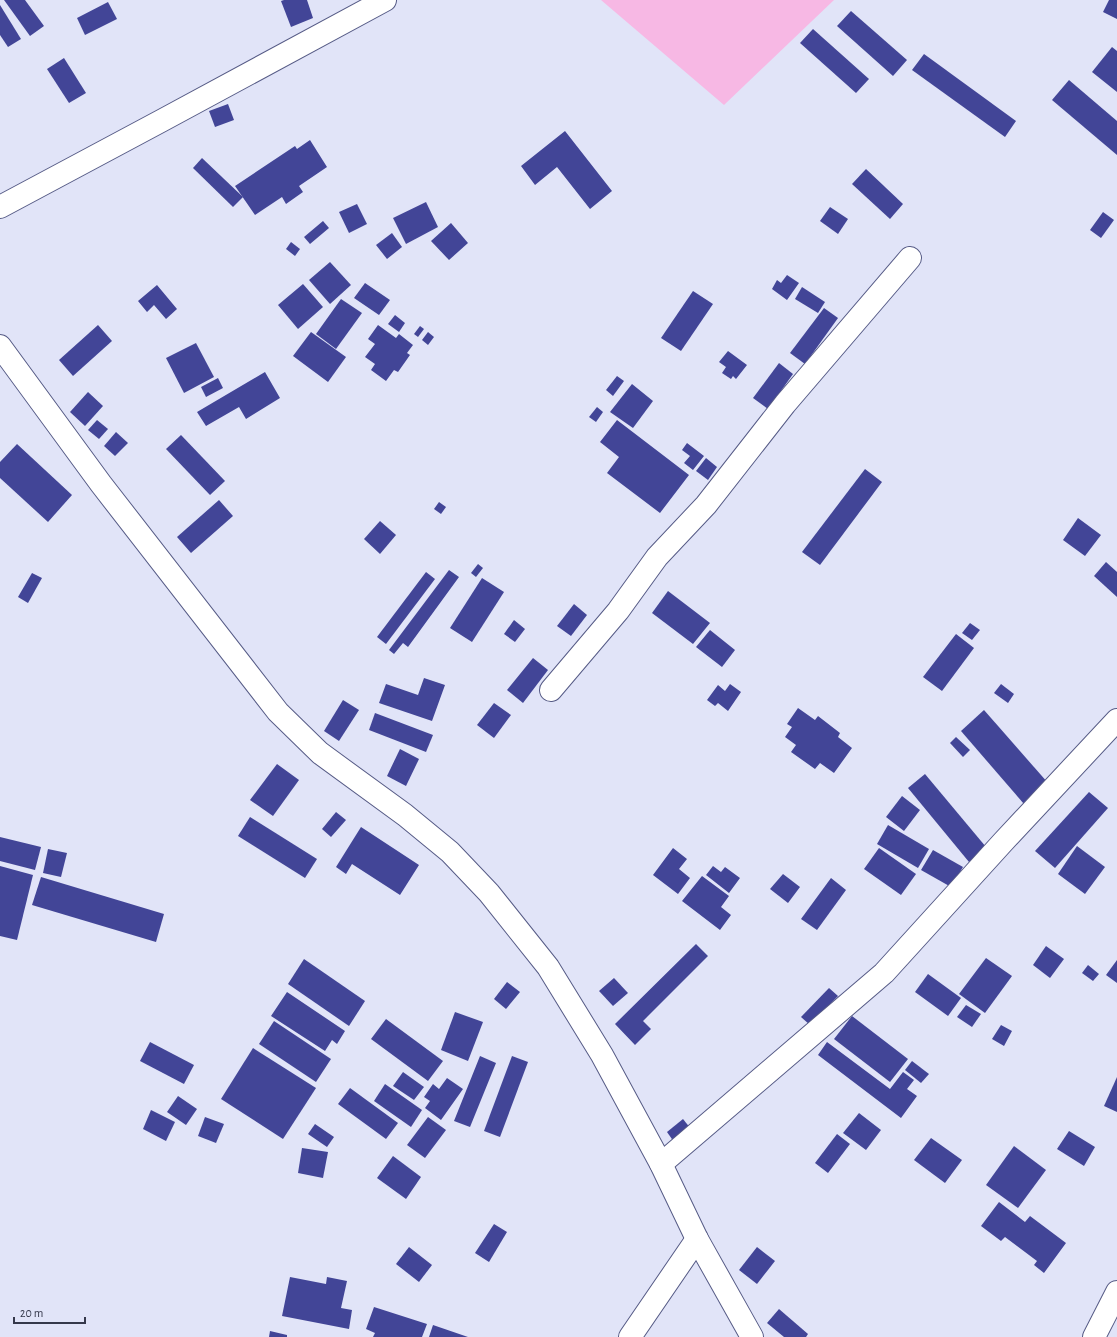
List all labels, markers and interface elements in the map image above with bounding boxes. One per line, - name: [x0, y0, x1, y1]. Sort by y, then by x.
- scale bar: [14, 1299, 85, 1325]
- text: 20 m: [20, 1307, 43, 1319]

